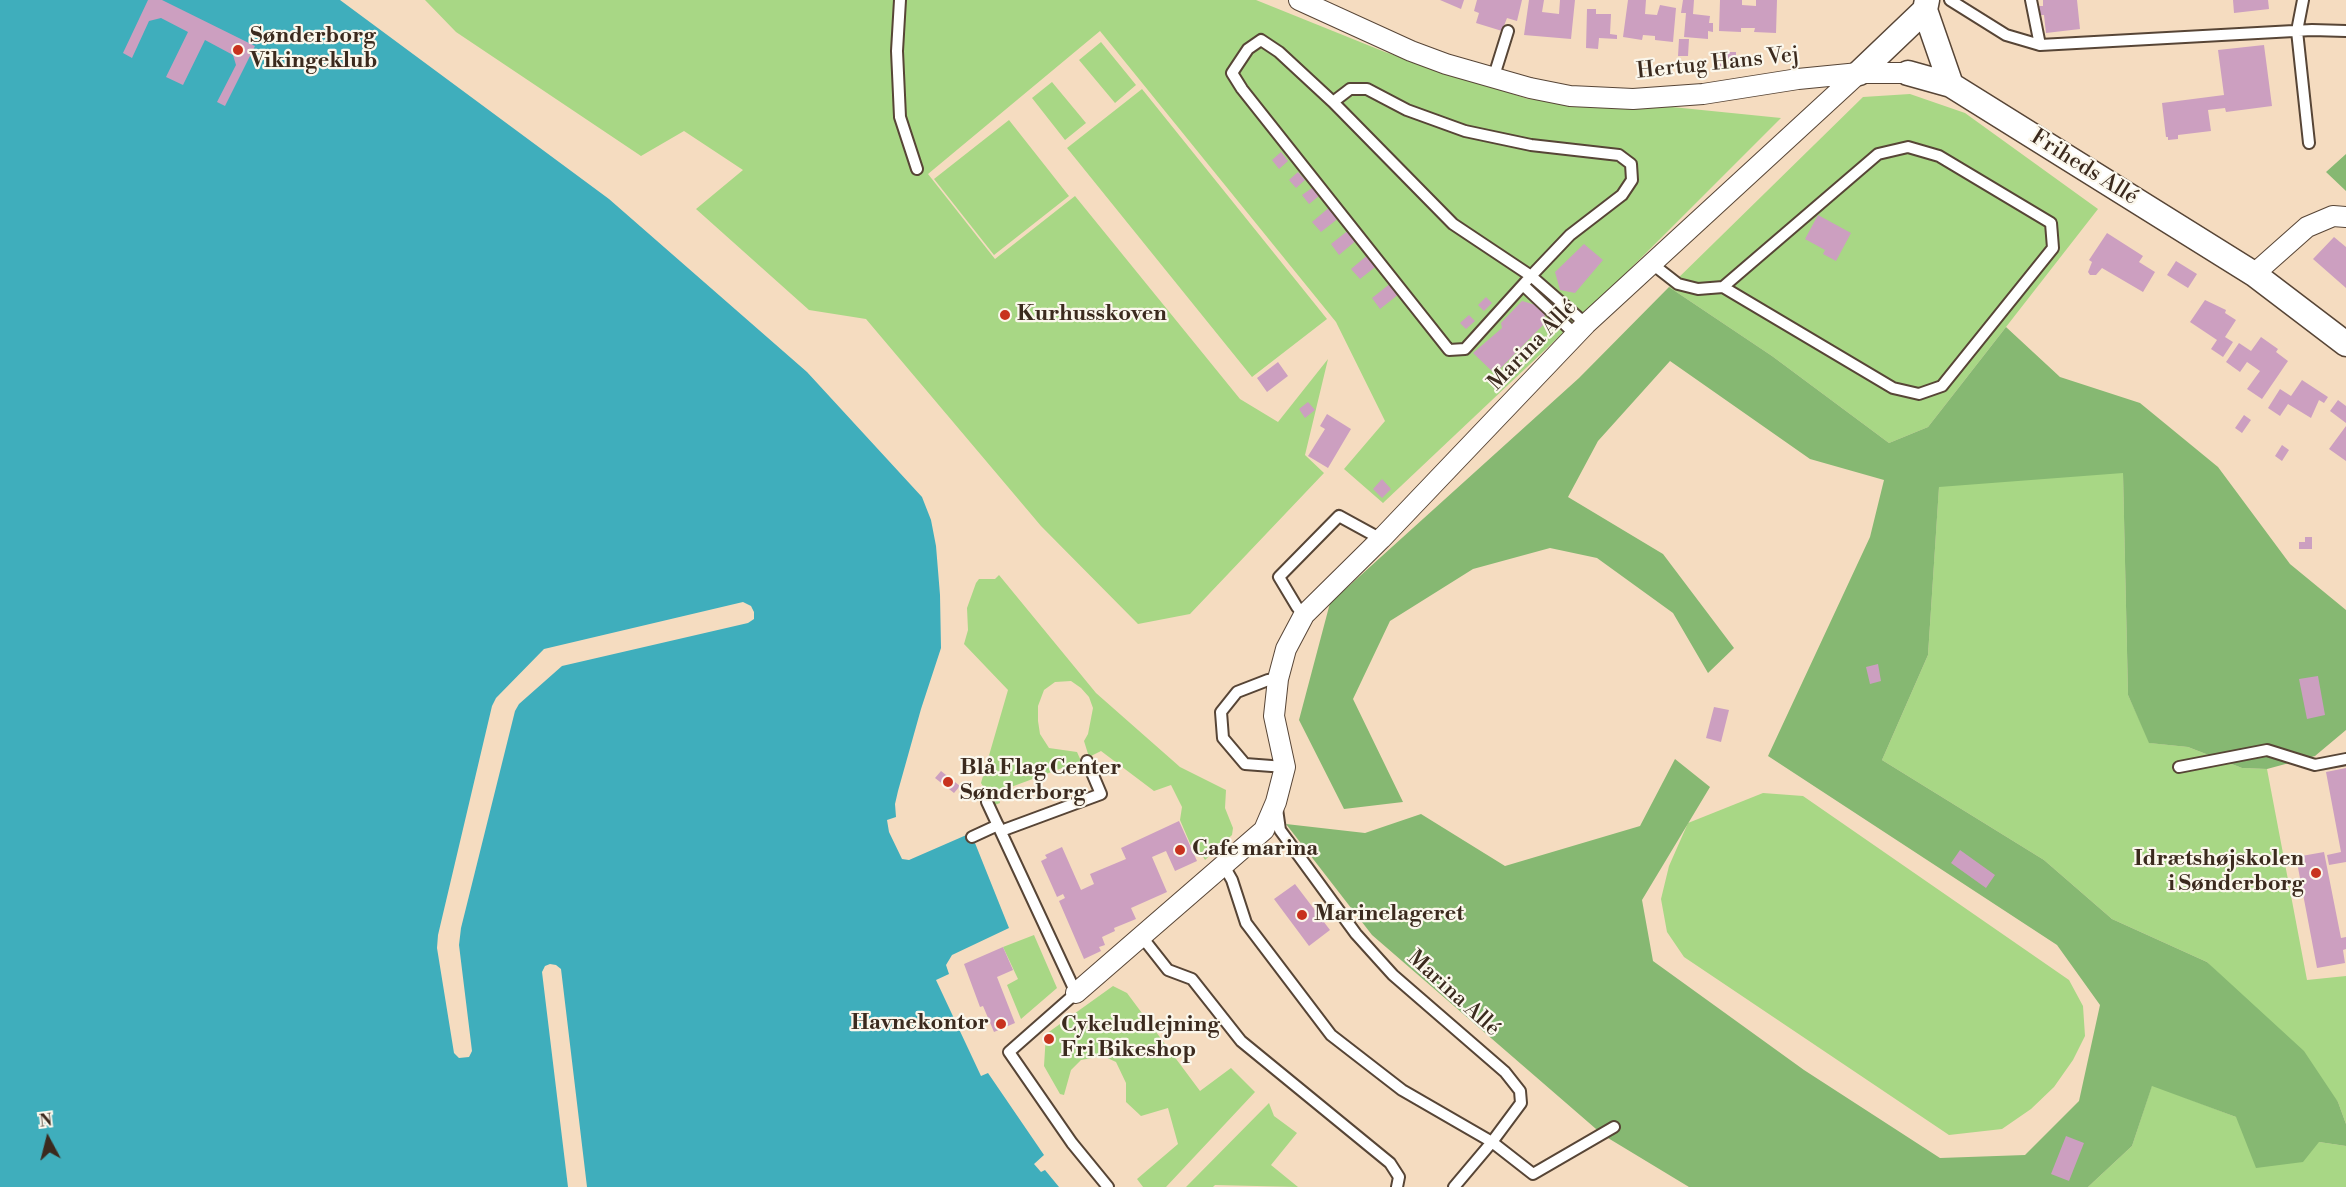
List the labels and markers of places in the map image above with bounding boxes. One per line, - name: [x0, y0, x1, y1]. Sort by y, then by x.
- place label: Sønderborg Vikingeklub: [250, 24, 377, 76]
- marker: Sønderborg Vikingeklub: [231, 43, 245, 57]
- place label: Kurhusskoven: [1017, 302, 1167, 328]
- marker: Kurhusskoven: [998, 308, 1012, 322]
- place label: Blå Flag Center Sønderborg: [960, 756, 1121, 807]
- marker: Blå Flag Center Sønderborg: [941, 775, 955, 789]
- place label: Cafe marina: [1192, 837, 1318, 863]
- marker: Cafe marina: [1173, 843, 1187, 857]
- place label: Idrætshøjskolen i Sønderborg: [2134, 847, 2304, 898]
- marker: Idrætshøjskolen i Sønderborg: [2309, 866, 2323, 880]
- place label: Marinelageret: [1314, 902, 1464, 928]
- marker: Marinelageret: [1295, 908, 1309, 922]
- place label: Havnekontor: [851, 1011, 989, 1037]
- place label: Cykeludlejning Fri Bikeshop: [1061, 1013, 1220, 1064]
- marker: Havnekontor: [994, 1017, 1008, 1031]
- marker: Cykeludlejning Fri Bikeshop: [1042, 1032, 1056, 1046]

